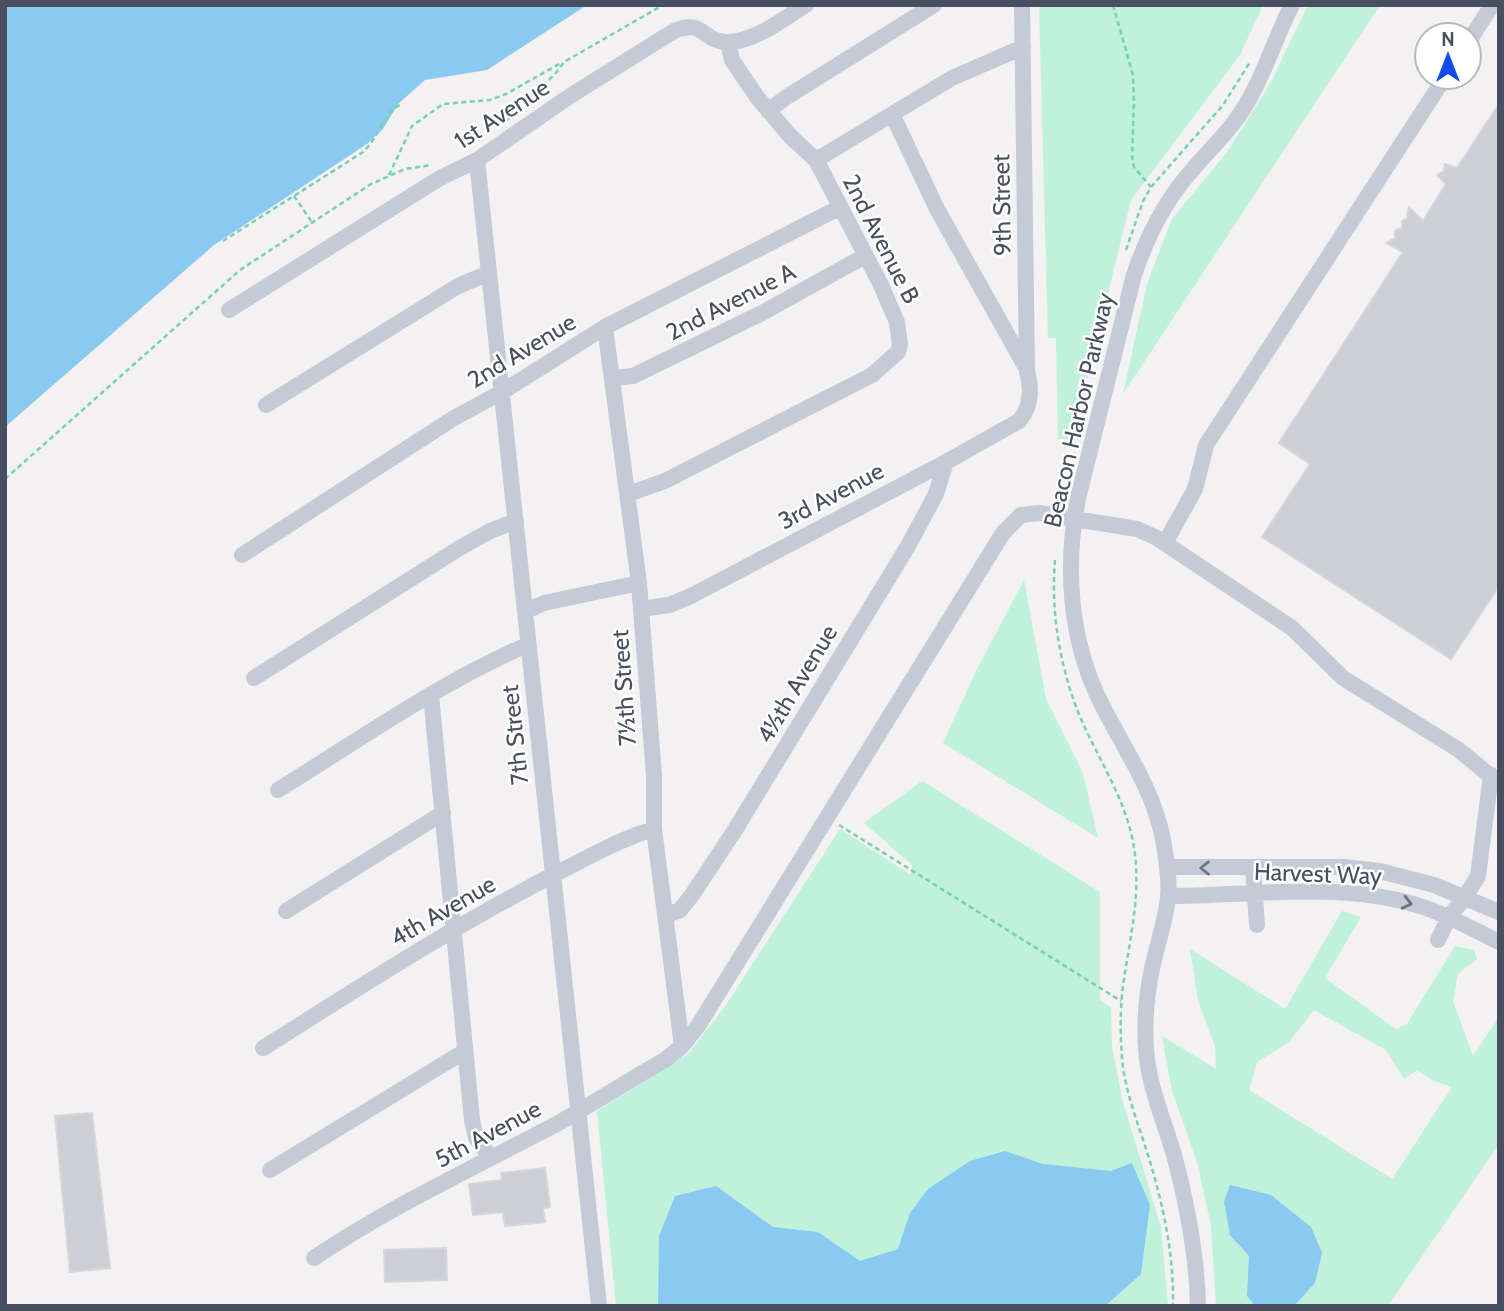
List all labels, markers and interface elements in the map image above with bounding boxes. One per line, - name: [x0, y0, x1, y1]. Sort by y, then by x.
- north arrow: [1413, 21, 1483, 91]
- text: N: [1441, 28, 1455, 51]
- street label: 1st Avenue: [449, 72, 555, 155]
- street label: 9th Street: [986, 154, 1017, 256]
- street label: 2nd Avenue B: [837, 170, 926, 308]
- street label: 2nd Avenue A: [661, 257, 800, 346]
- street label: Beacon Harbor Parkway: [1037, 290, 1120, 530]
- street label: 2nd Avenue: [462, 307, 581, 394]
- street label: 3rd Avenue: [773, 456, 888, 535]
- street label: 4½th Avenue: [750, 619, 843, 748]
- street label: 7½th Street: [605, 629, 642, 747]
- street label: 7th Street: [495, 684, 534, 786]
- street label: Harvest Way: [1254, 857, 1383, 890]
- one-way arrow: [1200, 860, 1210, 876]
- street label: 4th Avenue: [385, 869, 500, 952]
- one-way arrow: [1401, 895, 1413, 910]
- street label: 5th Avenue: [430, 1094, 546, 1173]

